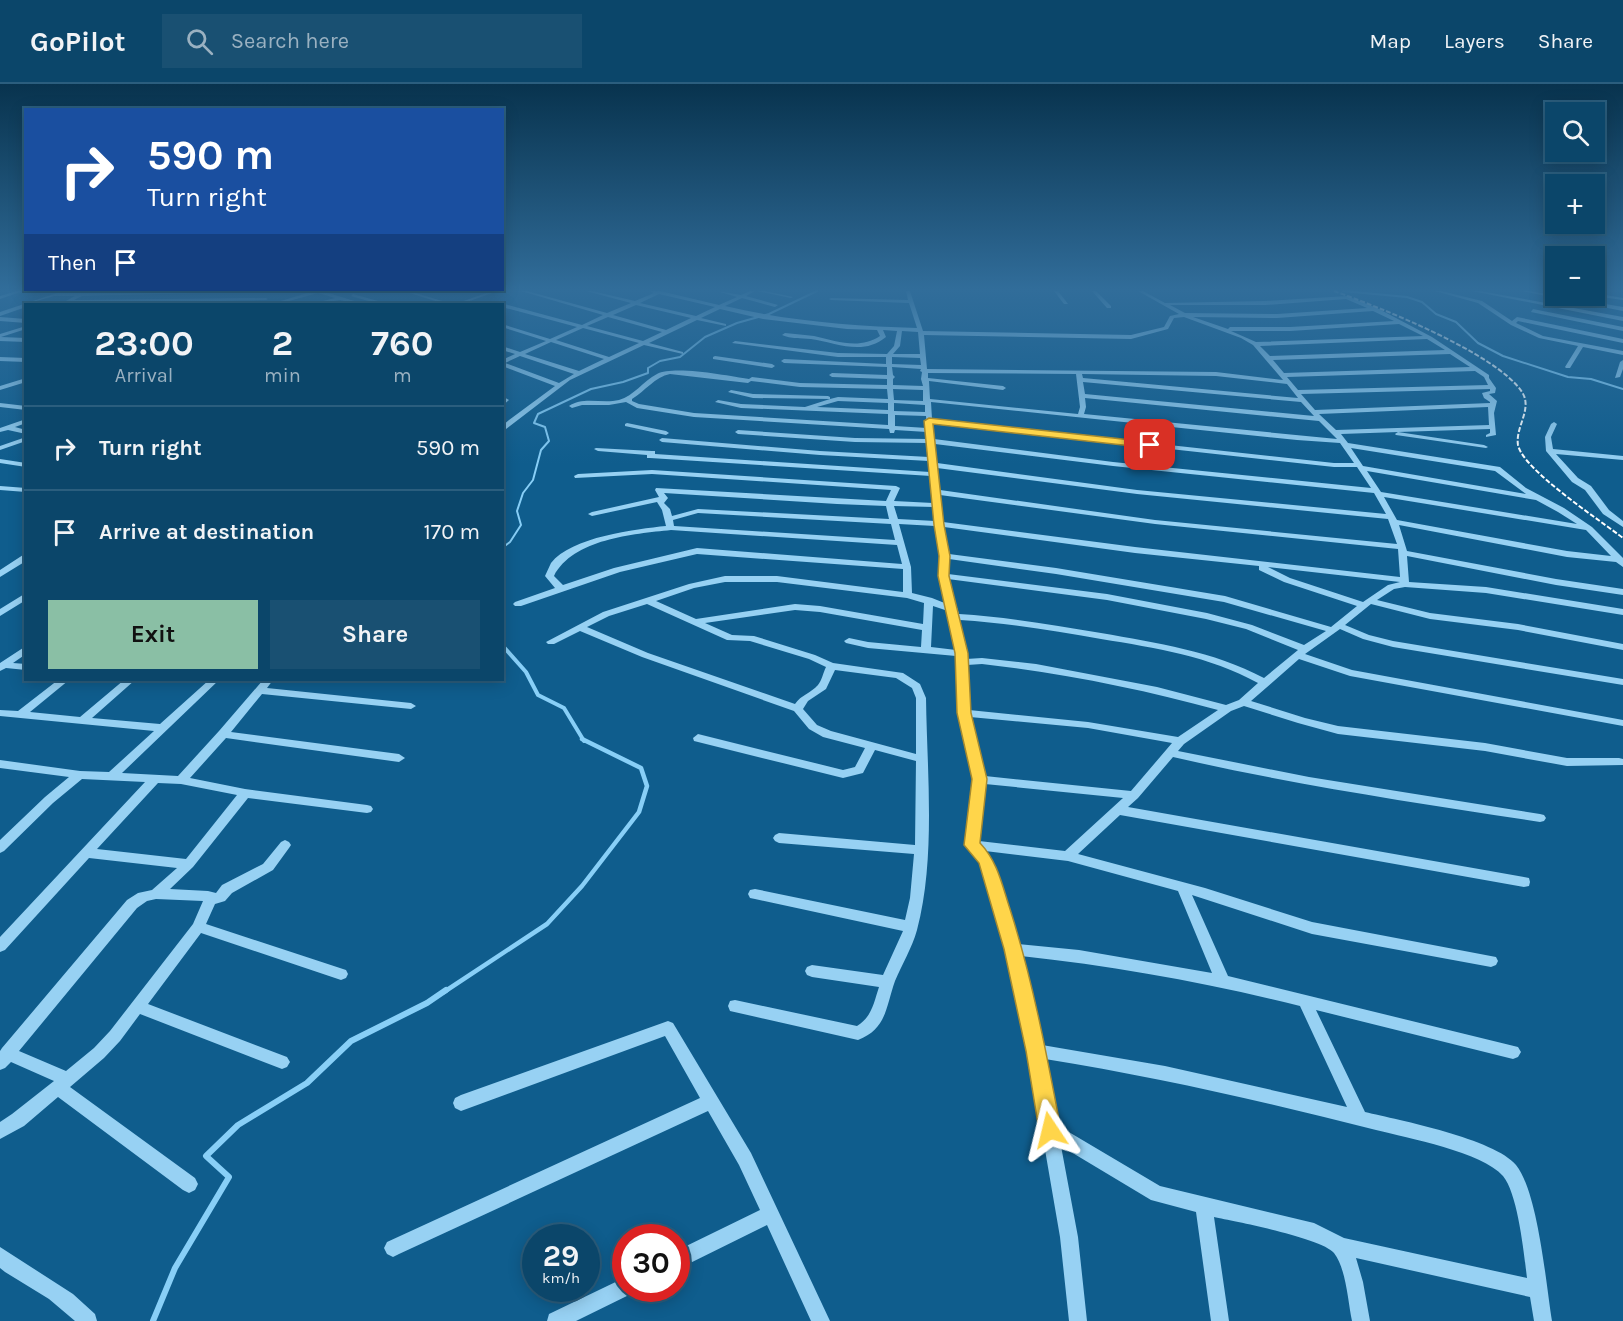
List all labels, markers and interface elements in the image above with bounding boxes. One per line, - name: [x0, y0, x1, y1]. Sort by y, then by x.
- search box: [162, 14, 582, 68]
- text: GoPilot: [30, 25, 126, 58]
- icon: search: [183, 25, 216, 58]
- text: Search here: [231, 28, 349, 54]
- text: Map: [1369, 29, 1411, 53]
- text: Layers: [1444, 29, 1505, 53]
- text: Share: [1538, 29, 1593, 53]
- map controls: [1545, 102, 1605, 306]
- button: search: [1545, 102, 1605, 162]
- text: 590 m: [147, 130, 274, 180]
- icon: right: [48, 132, 126, 210]
- button: +: [1545, 174, 1605, 234]
- text: Turn right: [147, 181, 267, 213]
- icon: arrive: [109, 246, 142, 279]
- button: −: [1545, 246, 1605, 306]
- text: Then: [48, 250, 97, 276]
- text: 23:00: [94, 322, 194, 364]
- text: 2: [272, 322, 293, 364]
- text: 760: [371, 322, 434, 364]
- text: Arrival: [115, 364, 173, 387]
- text: min: [264, 364, 301, 387]
- text: m: [393, 364, 412, 387]
- pin: [1124, 419, 1175, 470]
- icon: arrive: [1133, 428, 1166, 461]
- icon: right: [48, 432, 81, 465]
- text: Turn right: [99, 435, 202, 461]
- text: 590 m: [416, 435, 480, 461]
- icon: arrive: [48, 516, 81, 549]
- text: Arrive at destination: [99, 519, 314, 545]
- text: 170 m: [424, 519, 480, 545]
- button: Exit: [48, 600, 258, 669]
- button: Share: [270, 600, 480, 669]
- position arrow: [1018, 1098, 1082, 1162]
- speed limit sign: 30: [612, 1224, 690, 1302]
- text: 29: [543, 1238, 579, 1274]
- text: km/h: [542, 1269, 580, 1287]

